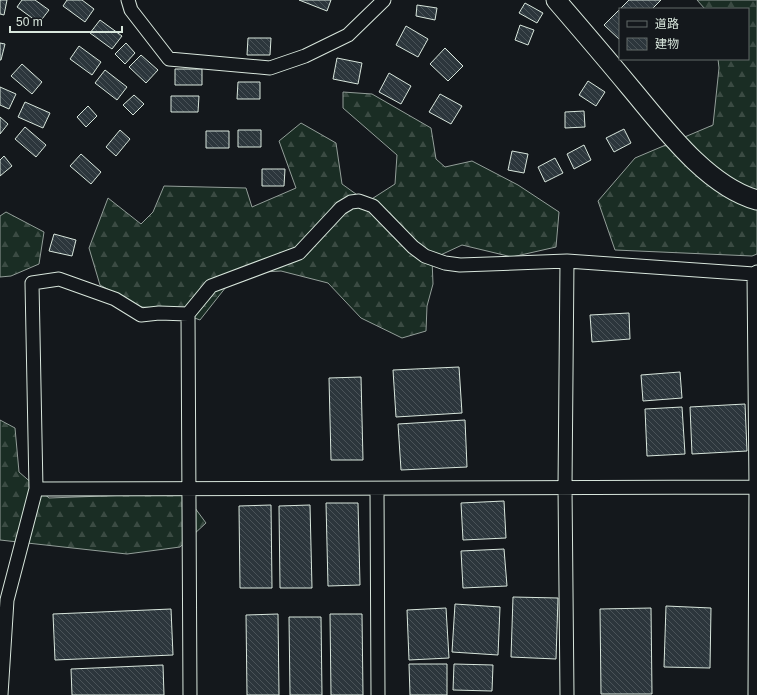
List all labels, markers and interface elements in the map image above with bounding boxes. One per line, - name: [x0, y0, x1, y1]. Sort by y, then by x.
- scale bar: [10, 8, 122, 34]
- legend: [619, 8, 749, 60]
- text: 50 m: [16, 15, 43, 29]
- text: 道路: [655, 17, 679, 31]
- text: 建物: [655, 37, 679, 51]

